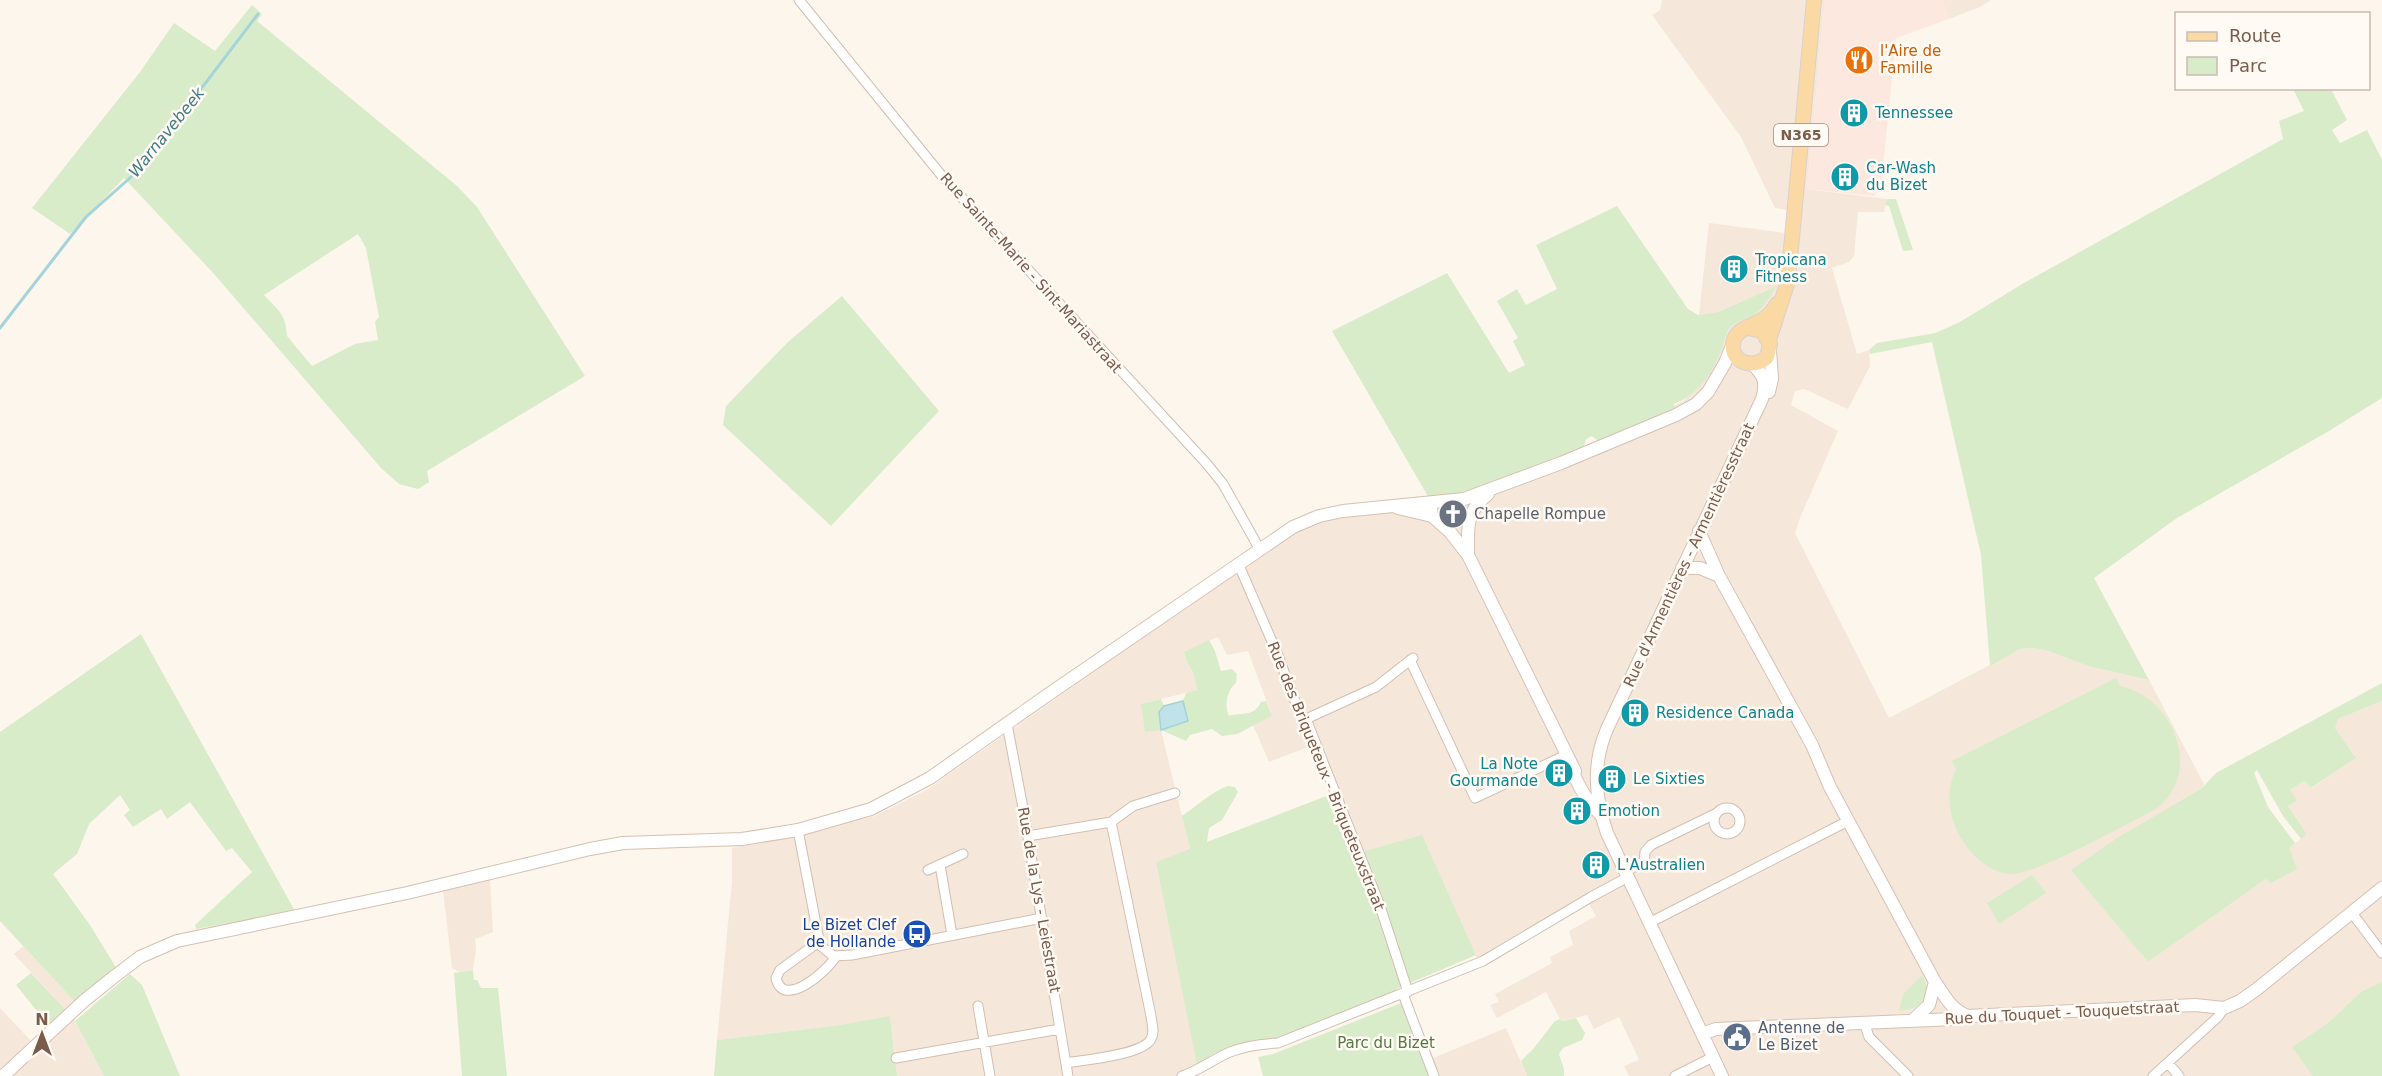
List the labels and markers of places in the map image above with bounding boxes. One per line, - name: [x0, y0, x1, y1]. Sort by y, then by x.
- place label: l'Aire de Famille: [1880, 42, 1941, 77]
- restaurant icon: l'Aire de Famille: [1843, 44, 1875, 76]
- building icon: Tennessee: [1838, 97, 1870, 129]
- place label: Tennessee: [1874, 104, 1953, 122]
- place label: Car-Wash du Bizet: [1866, 159, 1936, 194]
- building icon: Car-Wash du Bizet: [1829, 161, 1861, 193]
- place label: Tropicana Fitness: [1754, 251, 1827, 286]
- building icon: Tropicana Fitness: [1718, 253, 1750, 285]
- church icon: Chapelle Rompue: [1437, 498, 1469, 530]
- place label: Chapelle Rompue: [1474, 505, 1606, 523]
- building icon: Residence Canada: [1619, 697, 1651, 729]
- place label: Residence Canada: [1656, 704, 1795, 722]
- place label: La Note Gourmande: [1450, 755, 1538, 790]
- building icon: La Note Gourmande: [1543, 757, 1575, 789]
- building icon: Le Sixties: [1596, 763, 1628, 795]
- place label: Le Sixties: [1633, 770, 1705, 788]
- building icon: Emotion: [1561, 795, 1593, 827]
- place label: Emotion: [1598, 802, 1660, 820]
- building icon: L'Australien: [1580, 849, 1612, 881]
- place label: L'Australien: [1617, 856, 1705, 874]
- place label: Le Bizet Clef de Hollande: [803, 916, 897, 951]
- bus stop icon: Le Bizet Clef de Hollande: [901, 918, 933, 950]
- place label: Antenne de Le Bizet: [1758, 1019, 1845, 1054]
- public building icon: Antenne de Le Bizet: [1721, 1021, 1753, 1053]

